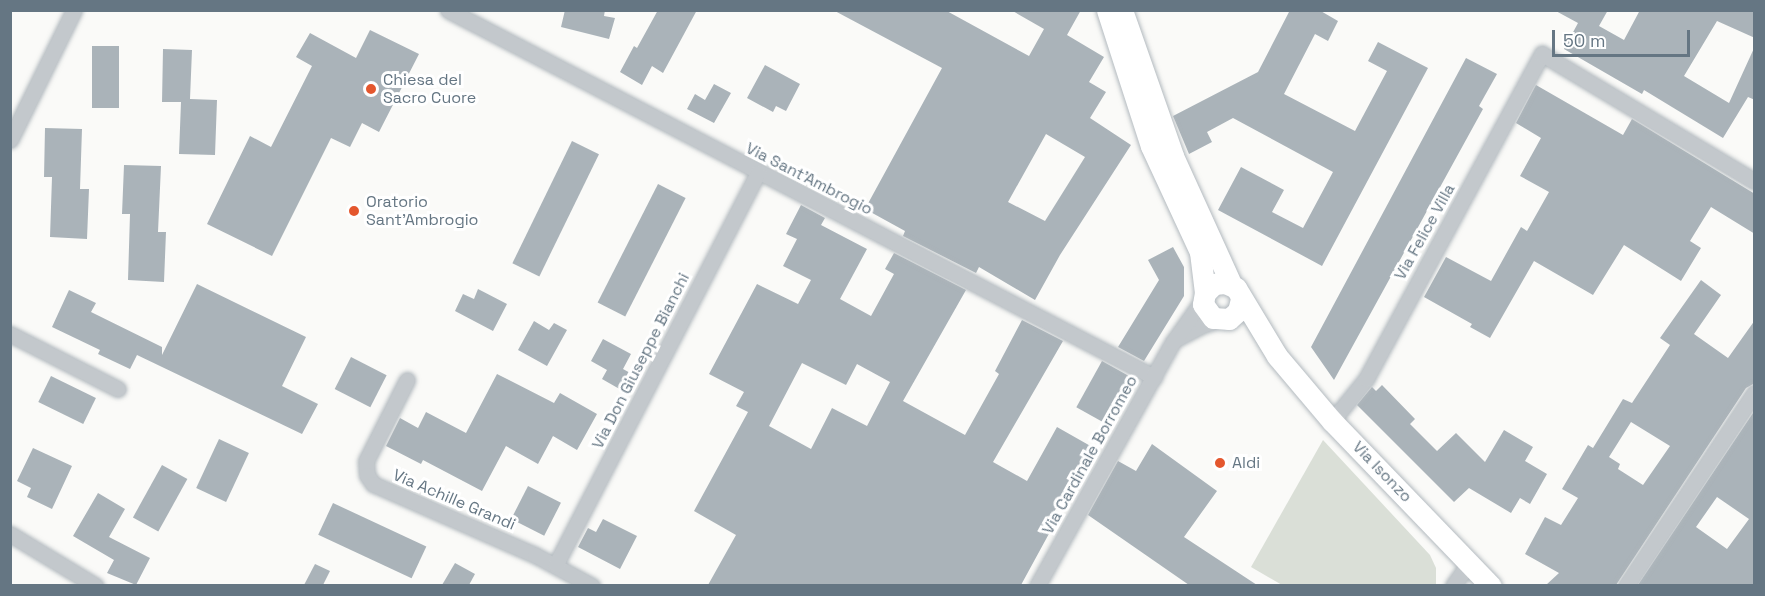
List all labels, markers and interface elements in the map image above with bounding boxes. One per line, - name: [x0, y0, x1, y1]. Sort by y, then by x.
- scale bar: [1555, 18, 1693, 56]
- text: 50 m: [1563, 29, 1605, 52]
- place label: Chiesa del Sacro Cuore: [383, 70, 476, 108]
- marker: Chiesa del Sacro Cuore: [364, 82, 378, 96]
- street label: Via Sant'Ambrogio: [742, 139, 876, 219]
- street label: Via Felice Villa: [1391, 181, 1459, 283]
- place label: Oratorio Sant'Ambrogio: [366, 192, 478, 230]
- marker: Oratorio Sant'Ambrogio: [347, 204, 361, 218]
- street label: Via Don Giuseppe Bianchi: [588, 270, 694, 452]
- street label: Via Cardinale Borromeo: [1038, 372, 1142, 538]
- street label: Via Isonzo: [1348, 438, 1416, 506]
- place label: Aldi: [1232, 453, 1260, 473]
- marker: Aldi: [1213, 456, 1227, 470]
- street label: Via Achille Grandi: [390, 465, 518, 535]

